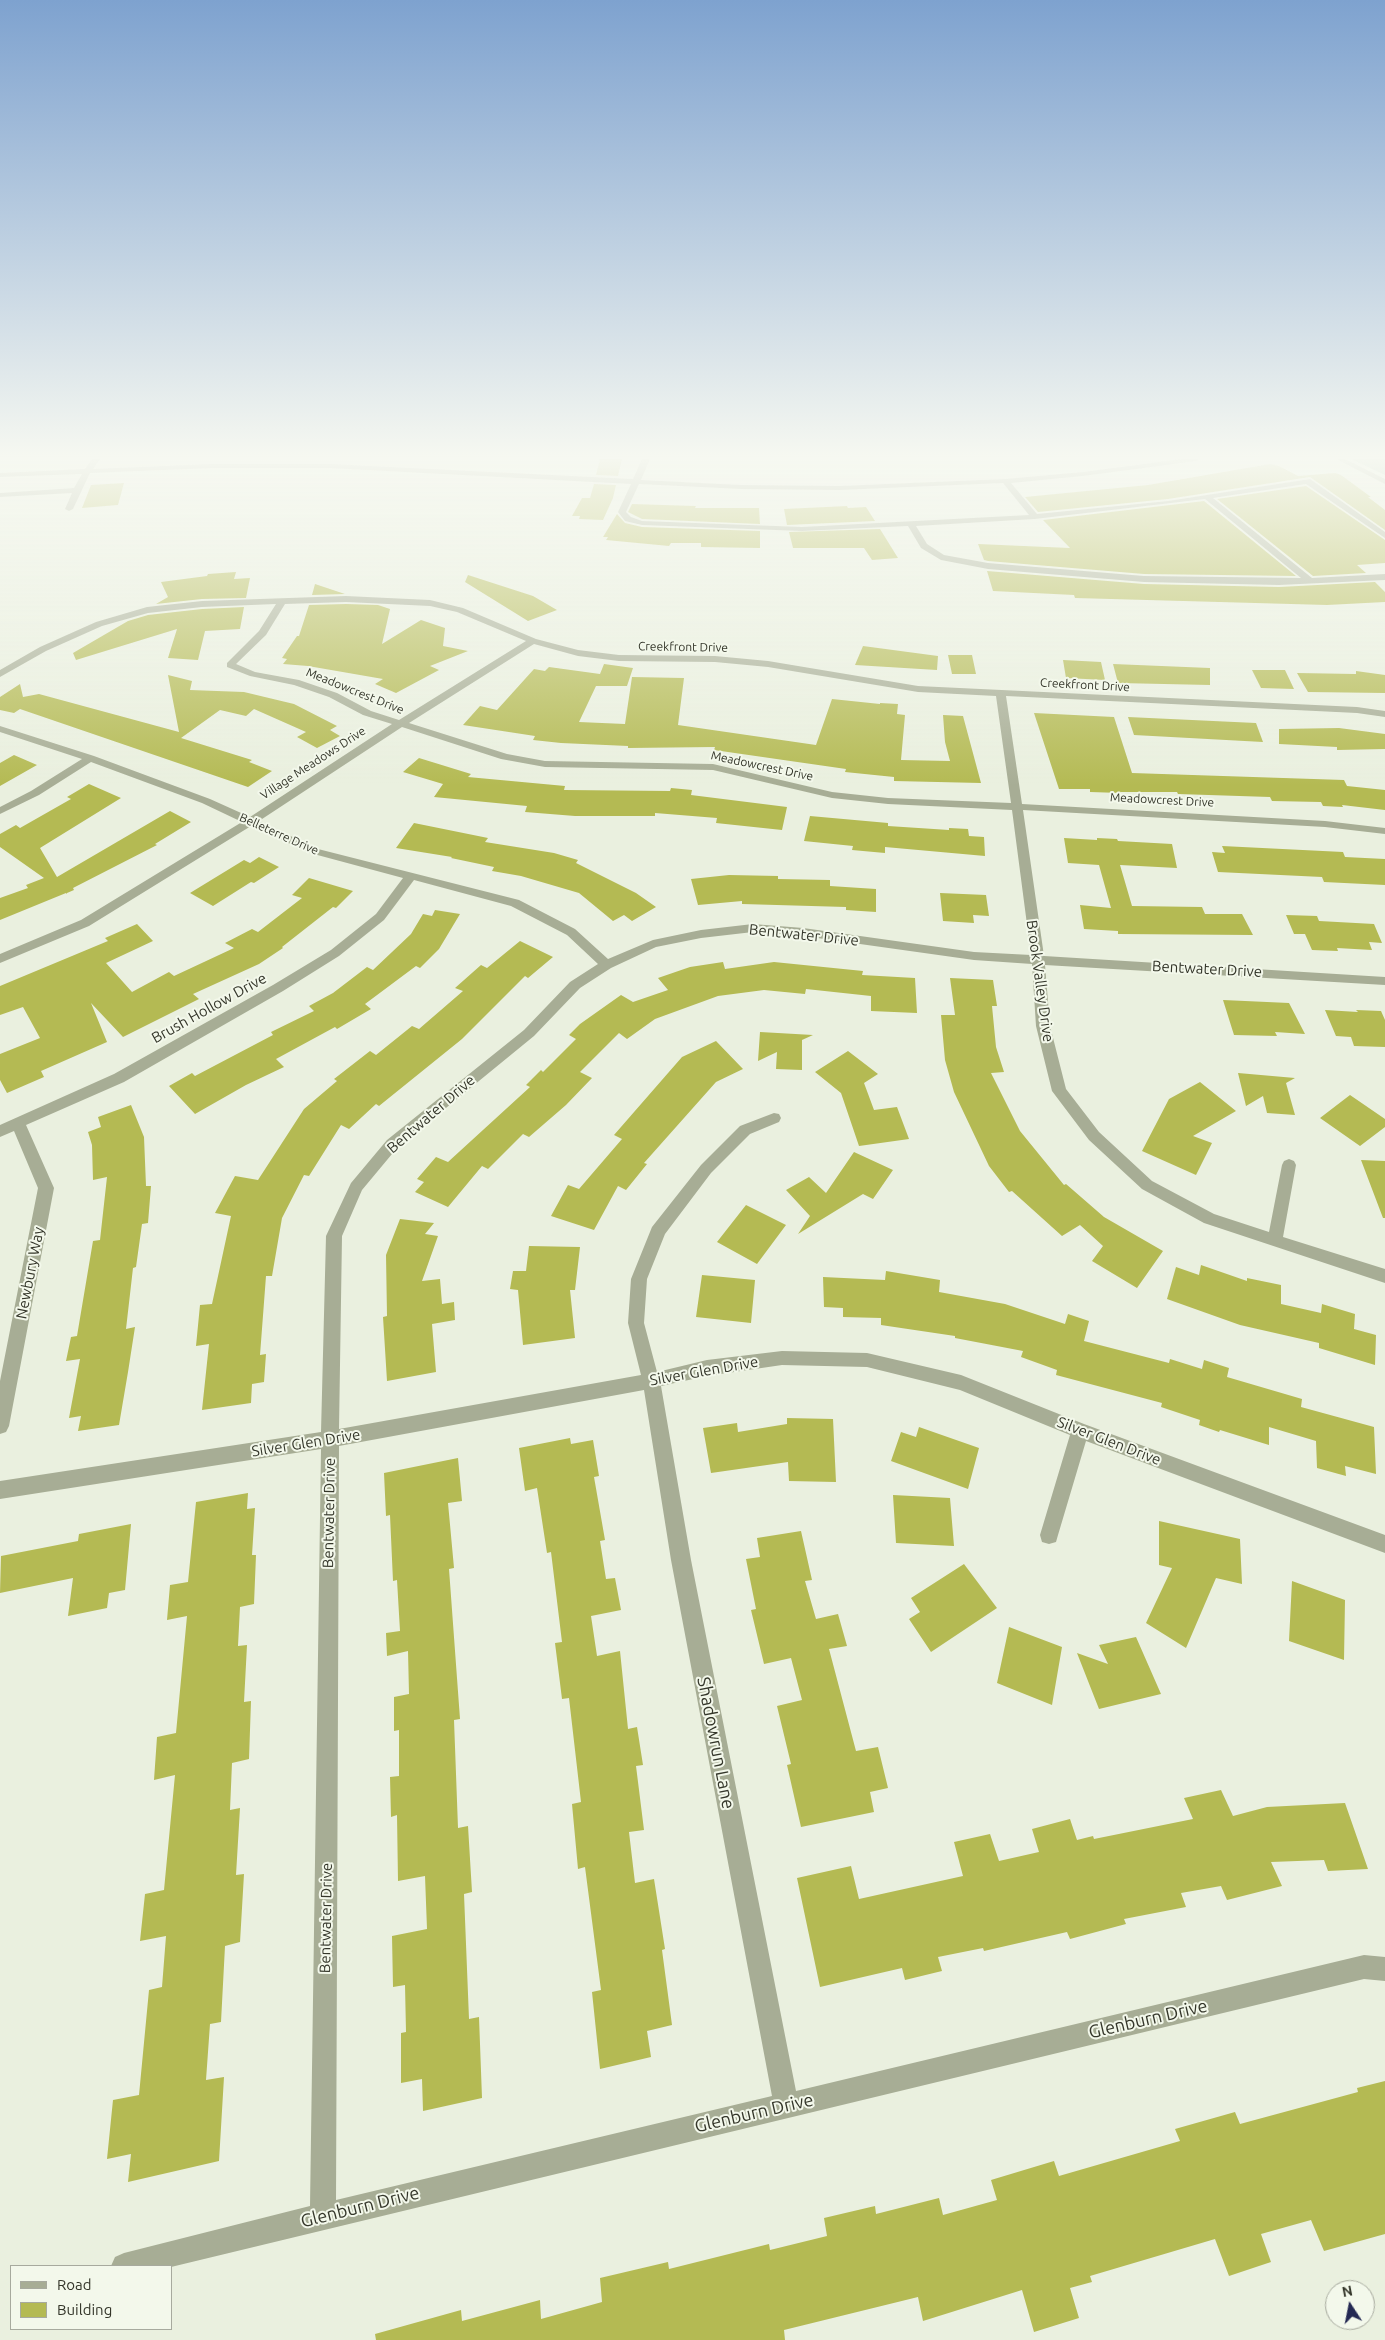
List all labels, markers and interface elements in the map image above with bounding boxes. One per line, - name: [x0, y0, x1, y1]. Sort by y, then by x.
- street label: Creekfront Drive: [638, 639, 728, 655]
- street label: Meadowcrest Drive: [304, 665, 406, 717]
- street label: Creekfront Drive: [1040, 675, 1130, 695]
- street label: Village Meadows Drive: [258, 724, 368, 802]
- street label: Meadowcrest Drive: [709, 748, 815, 784]
- street label: Meadowcrest Drive: [1110, 790, 1214, 810]
- street label: Belleterre Drive: [237, 810, 321, 858]
- street label: Brook Valley Drive: [1023, 919, 1057, 1043]
- street label: Bentwater Drive: [748, 920, 860, 950]
- street label: Bentwater Drive: [1151, 957, 1263, 981]
- street label: Brush Hollow Drive: [148, 969, 270, 1047]
- street label: Bentwater Drive: [383, 1071, 479, 1157]
- street label: Newbury Way: [12, 1226, 48, 1320]
- street label: Silver Glen Drive: [648, 1353, 760, 1389]
- street label: Silver Glen Drive: [1055, 1413, 1163, 1469]
- street label: Silver Glen Drive: [250, 1426, 362, 1460]
- street label: Bentwater Drive: [319, 1458, 339, 1568]
- street label: Shadowrun Lane: [693, 1675, 739, 1811]
- street label: Bentwater Drive: [316, 1863, 336, 1973]
- street label: Glenburn Drive: [1086, 1995, 1210, 2043]
- street label: Glenburn Drive: [692, 2089, 816, 2137]
- street label: Glenburn Drive: [298, 2182, 422, 2232]
- legend: [10, 2265, 172, 2330]
- text: Road: [57, 2276, 92, 2293]
- north arrow: [1325, 2280, 1375, 2330]
- text: N: [1341, 2282, 1354, 2300]
- text: Building: [57, 2301, 112, 2318]

